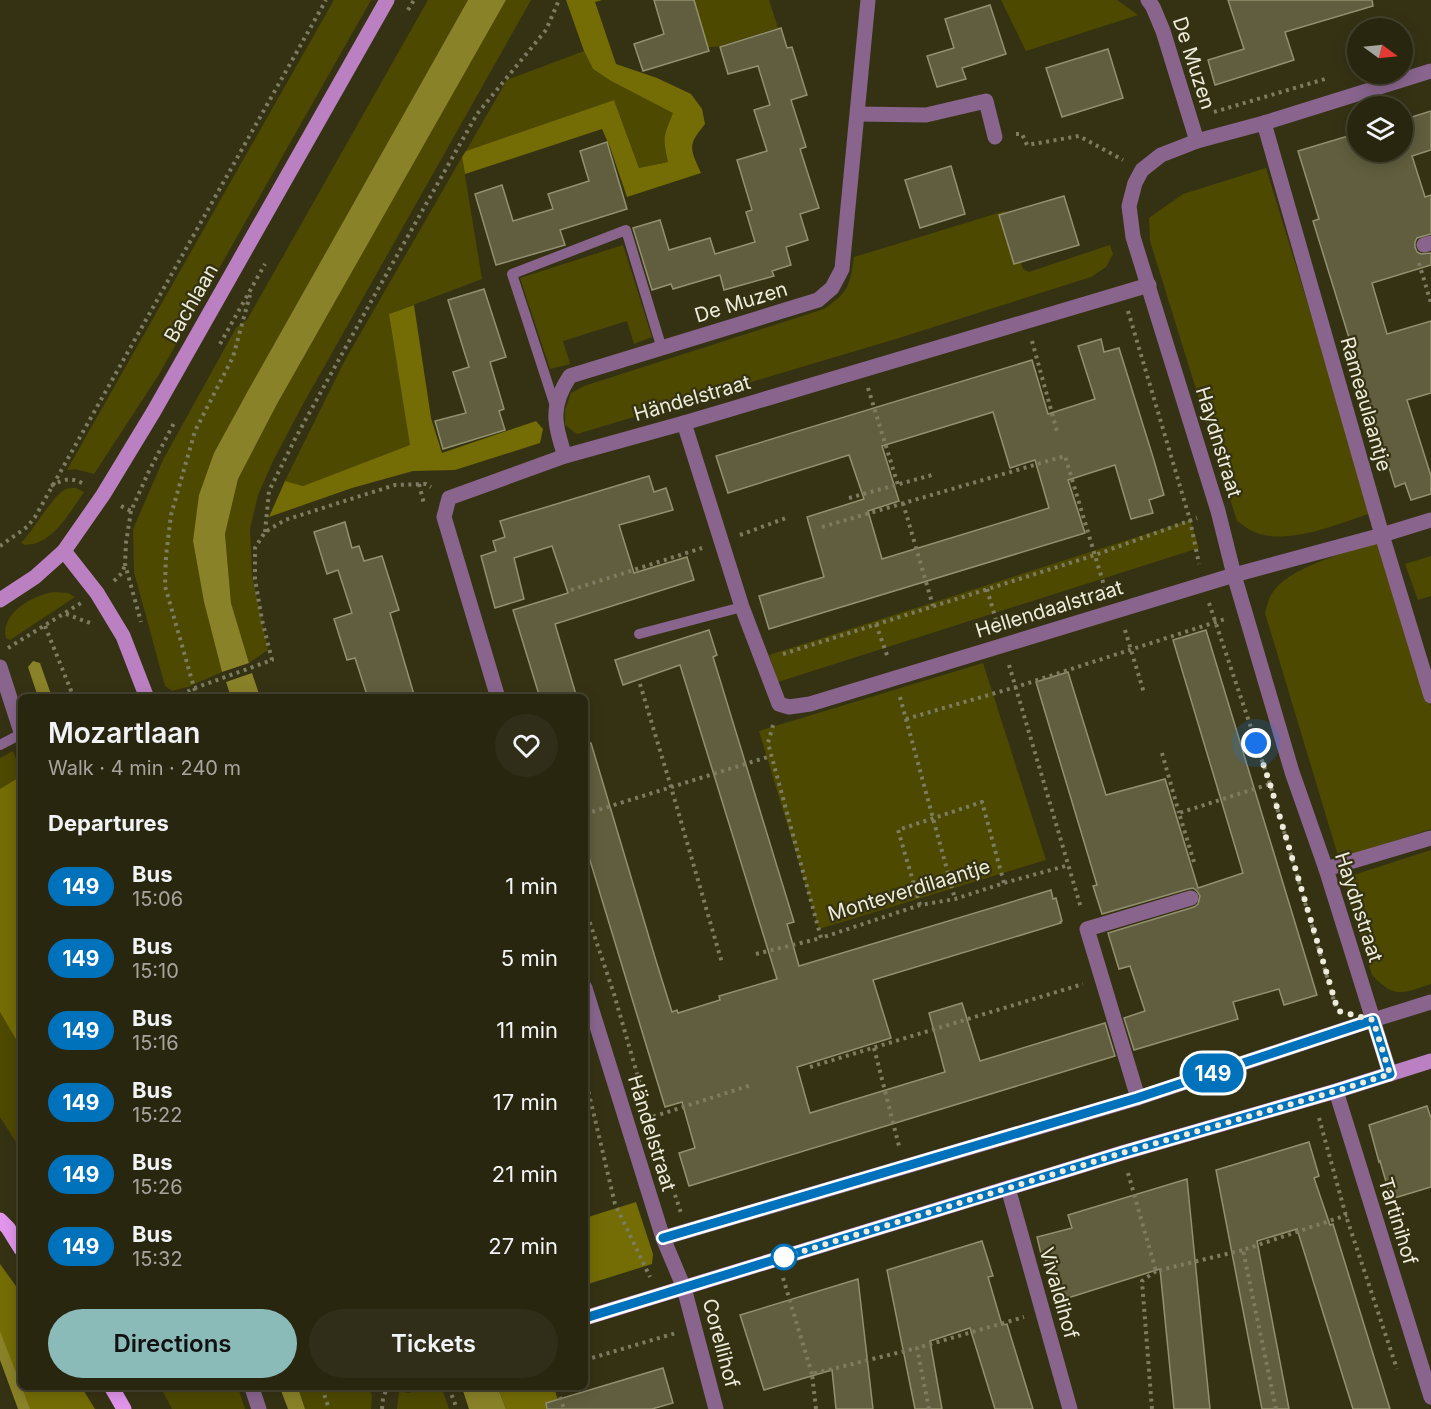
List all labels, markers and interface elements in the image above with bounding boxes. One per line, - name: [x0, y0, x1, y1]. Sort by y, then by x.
- street label: De Muzen: [1168, 14, 1220, 112]
- north arrow: [1347, 18, 1413, 84]
- map controls: [1347, 18, 1413, 162]
- button: layers: [1347, 96, 1413, 162]
- street label: Bachlaan: [159, 259, 223, 347]
- street label: De Muzen: [692, 277, 790, 327]
- street label: Rameaulaantje: [1335, 334, 1397, 474]
- street label: Händelstraat: [631, 370, 754, 426]
- street label: Haydnstraat: [1191, 384, 1247, 501]
- street label: Hellendaalstraat: [972, 575, 1126, 643]
- button: heart: [495, 714, 558, 777]
- text: Mozartlaan: [48, 716, 200, 750]
- your location: [1241, 728, 1271, 758]
- text: Walk · 4 min · 240 m: [48, 756, 241, 780]
- text: Departures: [48, 810, 169, 836]
- street label: Haydnstraat: [1330, 849, 1388, 966]
- street label: Monteverdilaantje: [825, 854, 993, 926]
- text: Bus: [132, 861, 173, 887]
- text: 1 min: [505, 873, 558, 899]
- text: 149: [63, 874, 99, 899]
- text: 15:06: [132, 887, 183, 911]
- text: Bus: [132, 933, 173, 959]
- text: 5 min: [501, 945, 558, 971]
- text: 149: [63, 946, 99, 971]
- text: 15:10: [132, 959, 179, 983]
- text: Bus: [132, 1005, 173, 1031]
- text: 11 min: [496, 1017, 558, 1043]
- text: 149: [63, 1018, 99, 1043]
- text: 15:16: [132, 1031, 179, 1055]
- line badge: 149: [1178, 1054, 1248, 1092]
- text: 149: [1195, 1061, 1231, 1086]
- street label: Händelstraat: [623, 1072, 681, 1194]
- text: Bus: [132, 1077, 173, 1103]
- text: 17 min: [493, 1089, 558, 1115]
- text: 149: [63, 1090, 99, 1115]
- text: 15:22: [132, 1103, 182, 1127]
- text: Bus: [132, 1149, 173, 1175]
- text: 21 min: [492, 1161, 558, 1187]
- text: 149: [63, 1162, 99, 1187]
- text: 15:26: [132, 1175, 183, 1199]
- street label: Tartinihof: [1373, 1175, 1423, 1268]
- text: Bus: [132, 1221, 173, 1247]
- text: 27 min: [488, 1233, 558, 1259]
- text: 149: [63, 1234, 99, 1259]
- unlabelled marker: [771, 1244, 797, 1270]
- street label: Vivaldihof: [1034, 1244, 1084, 1342]
- text: 15:32: [132, 1247, 183, 1271]
- street label: Corellihof: [698, 1296, 745, 1391]
- button: Directions: [48, 1309, 297, 1378]
- button: Tickets: [309, 1309, 558, 1378]

